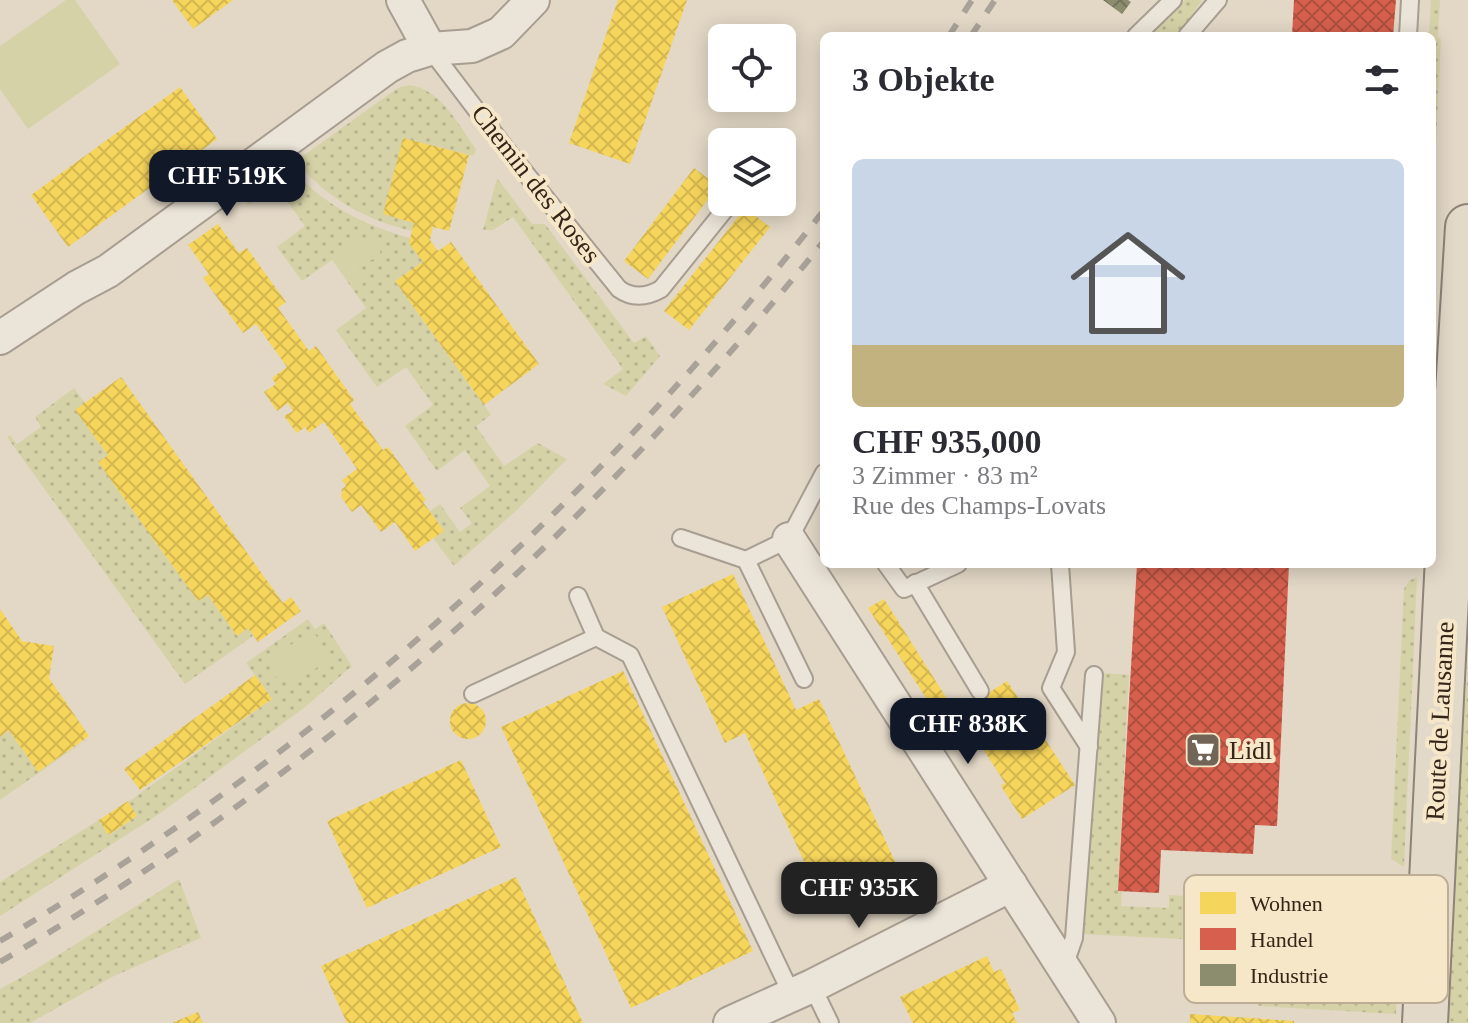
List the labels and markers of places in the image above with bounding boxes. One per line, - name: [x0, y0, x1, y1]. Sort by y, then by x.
- pin: CHF 519K: [144, 150, 310, 218]
- pin: CHF 838K: [885, 698, 1051, 766]
- supermarket icon: Lidl: [1184, 731, 1222, 769]
- place label: Lidl: [1229, 736, 1272, 765]
- pin: CHF 935K: [776, 862, 942, 930]

